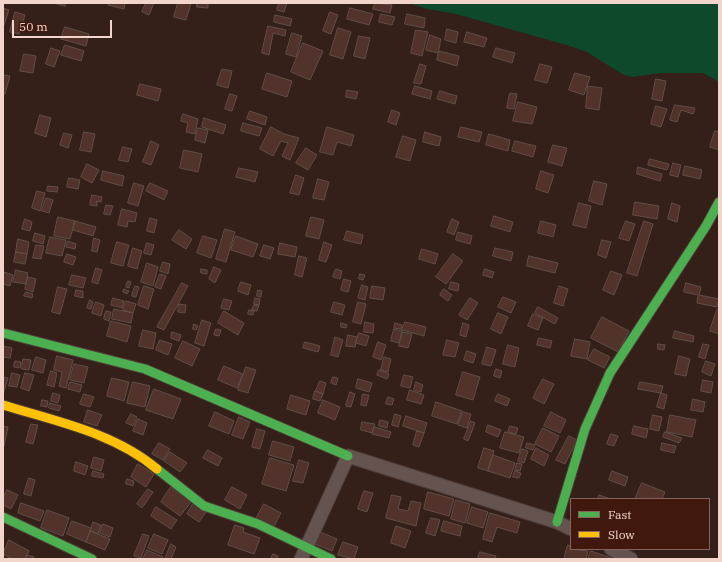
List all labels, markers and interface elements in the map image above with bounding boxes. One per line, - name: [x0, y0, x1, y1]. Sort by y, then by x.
- scale bar: [14, 12, 114, 38]
- text: 50 m: [19, 19, 48, 34]
- legend: [570, 498, 710, 550]
- text: Fast: [608, 507, 632, 522]
- text: Slow: [608, 527, 635, 542]

